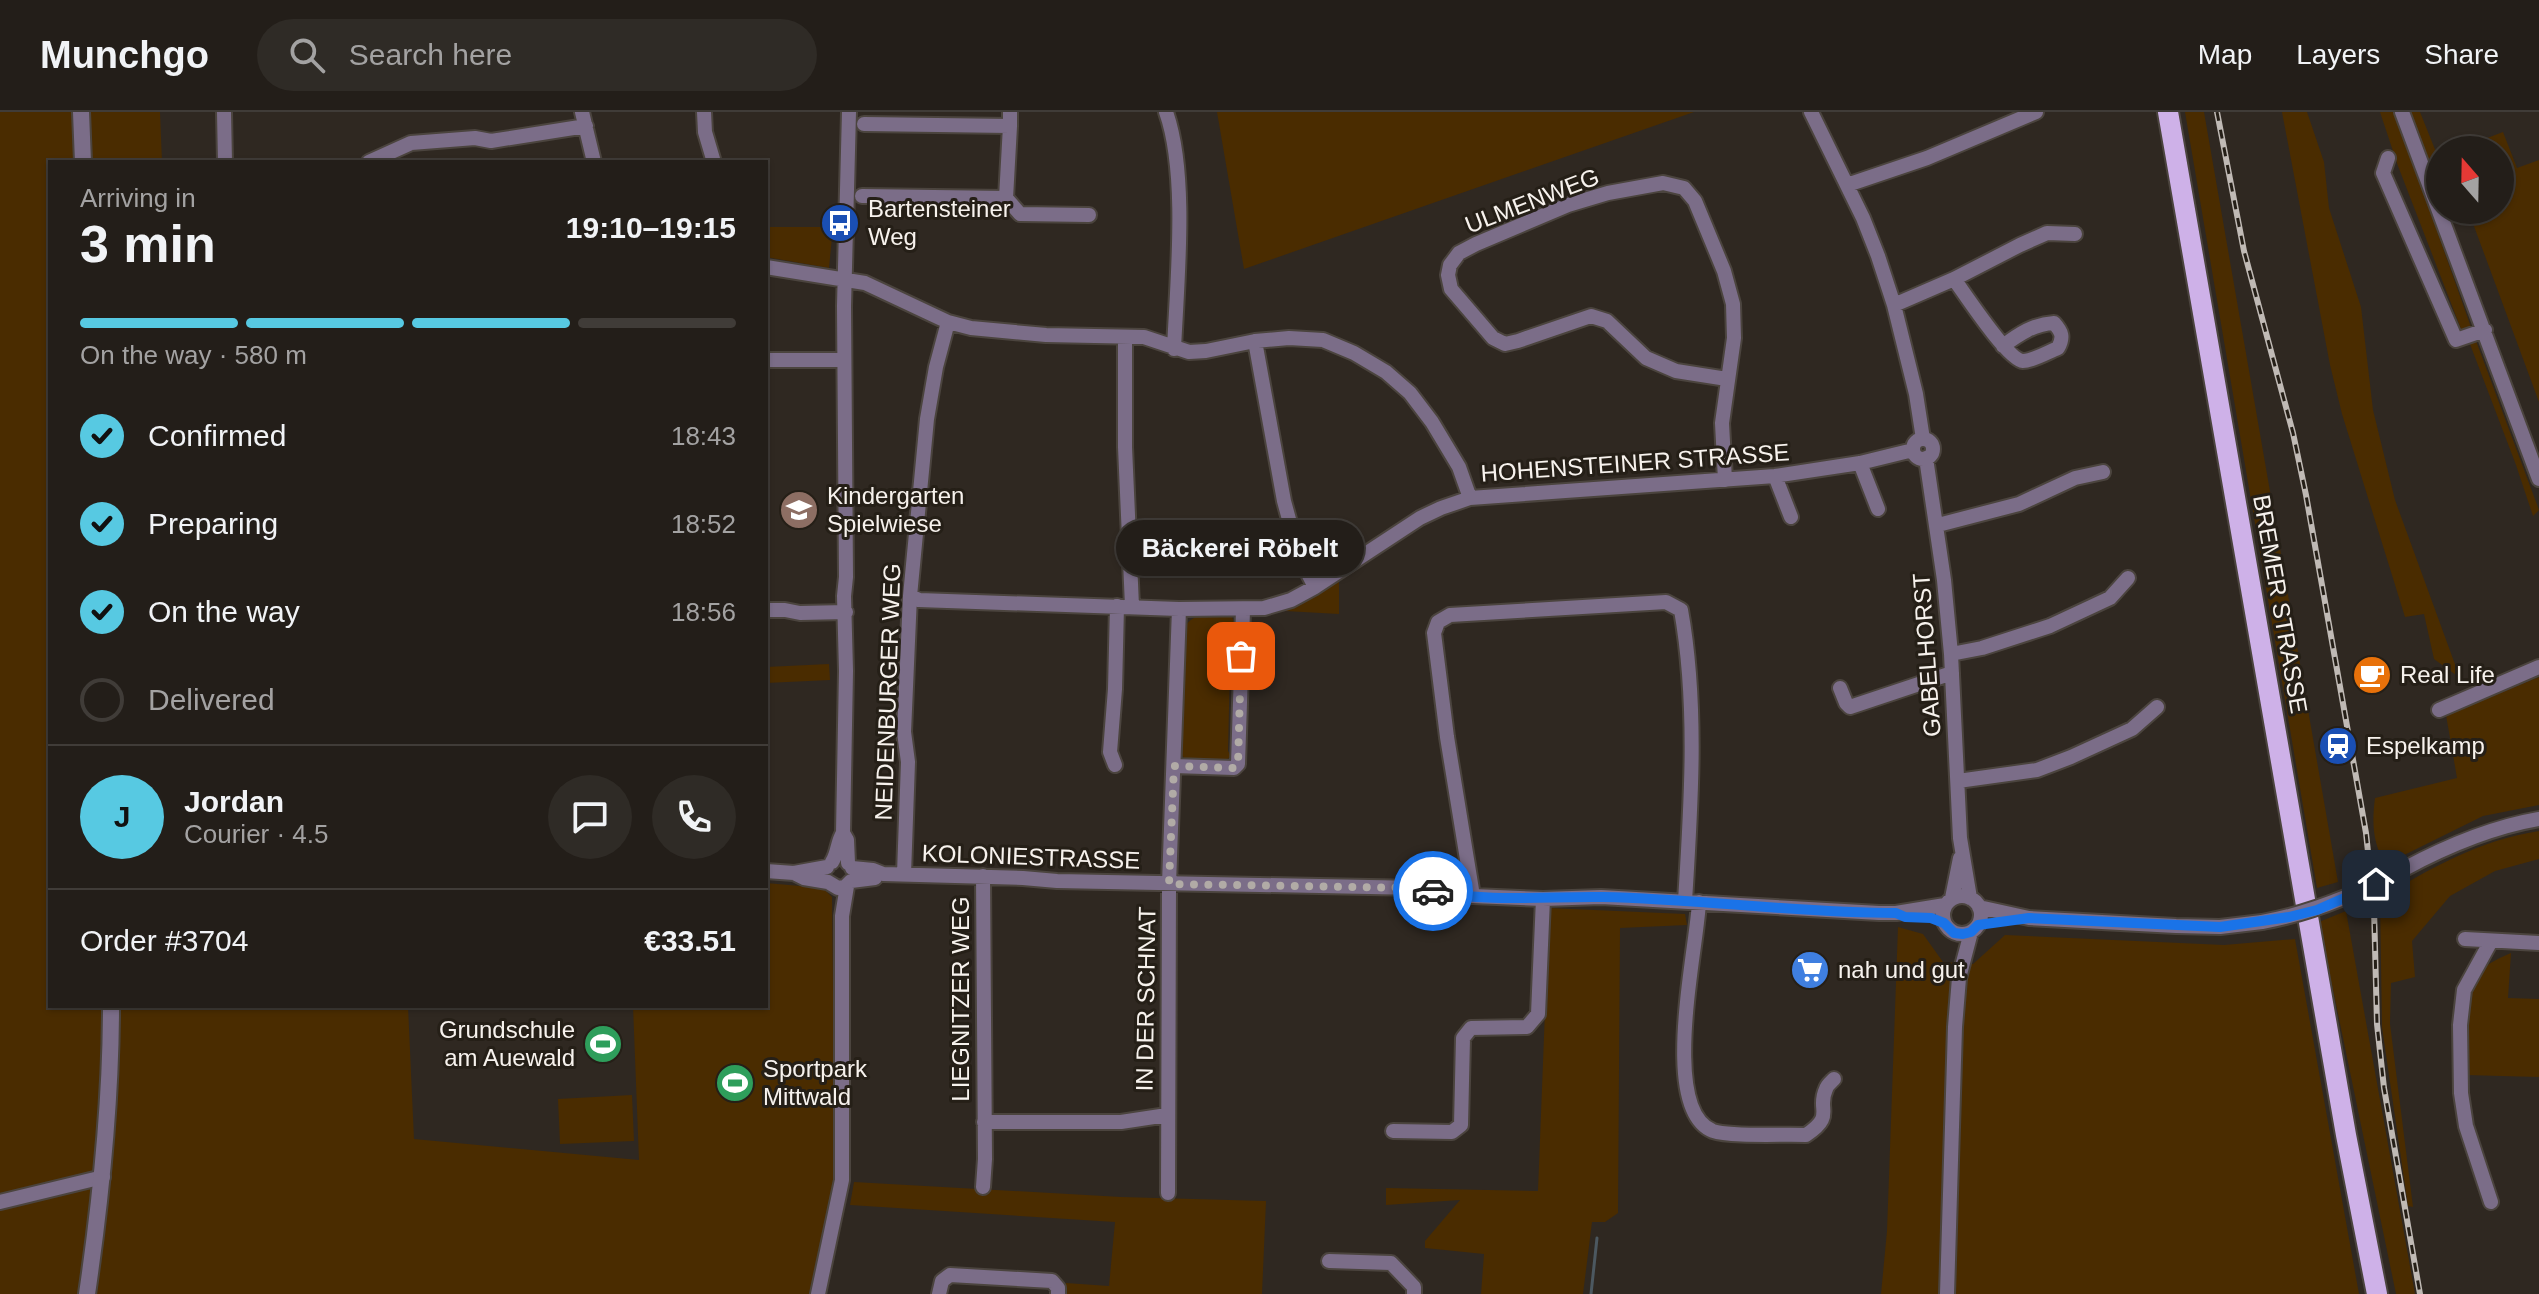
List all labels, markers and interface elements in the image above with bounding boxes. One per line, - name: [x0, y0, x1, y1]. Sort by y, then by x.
- search box: [257, 19, 817, 91]
- icon: search: [285, 33, 329, 77]
- text: Munchgo: [40, 34, 209, 76]
- text: Search here: [349, 38, 512, 71]
- text: Map: [2198, 39, 2252, 70]
- text: Layers: [2296, 39, 2380, 70]
- text: Share: [2424, 39, 2499, 70]
- north arrow: [2426, 136, 2514, 224]
- map controls: [2426, 136, 2514, 224]
- street label: ULMENWEG: [1461, 163, 1603, 238]
- text: Arriving in: [80, 183, 196, 213]
- place label: Bartensteiner Weg: [868, 195, 1011, 250]
- bus stop icon: Bartensteiner Weg: [819, 202, 861, 244]
- text: 19:10–19:15: [566, 211, 736, 244]
- text: 3 min: [80, 215, 216, 273]
- text: On the way · 580 m: [80, 340, 307, 370]
- icon: check: [80, 414, 124, 458]
- text: Confirmed: [148, 419, 286, 452]
- text: 18:43: [671, 421, 736, 451]
- street label: HOHENSTEINER STRASSE: [1480, 438, 1790, 487]
- place label: Kindergarten Spielwiese: [827, 482, 964, 537]
- school or university icon: Kindergarten Spielwiese: [778, 489, 820, 531]
- street label: BREMER STRASSE: [2248, 493, 2313, 715]
- icon: check: [80, 502, 124, 546]
- text: Preparing: [148, 507, 278, 540]
- text: 18:52: [671, 509, 736, 539]
- callout: Bäckerei Röbelt: [1117, 520, 1365, 576]
- text: Bäckerei Röbelt: [1142, 533, 1338, 563]
- street label: NEIDENBURGER WEG: [870, 563, 905, 821]
- street label: GABELHORST: [1907, 572, 1946, 738]
- icon: check: [80, 590, 124, 634]
- text: On the way: [148, 595, 300, 628]
- text: 18:56: [671, 597, 736, 627]
- pin: [1207, 622, 1275, 690]
- icon: bag: [1219, 634, 1263, 678]
- cafe icon: Real Life: [2351, 654, 2393, 696]
- place label: Real Life: [2400, 661, 2495, 688]
- text: Delivered: [148, 683, 275, 716]
- station icon: Espelkamp: [2317, 725, 2359, 767]
- place label: Espelkamp: [2366, 732, 2485, 759]
- button: chat: [548, 775, 632, 859]
- button: phone: [652, 775, 736, 859]
- text: Jordan: [184, 785, 284, 818]
- text: J: [114, 800, 130, 833]
- text: Courier · 4.5: [184, 819, 329, 849]
- street label: KOLONIESTRASSE: [921, 839, 1141, 874]
- pin: [2342, 850, 2410, 918]
- courier: [1393, 851, 1473, 931]
- icon: home: [2354, 862, 2398, 906]
- icon: car: [1411, 869, 1455, 913]
- street label: LIEGNITZER WEG: [947, 896, 974, 1102]
- street label: IN DER SCHNAT: [1130, 906, 1161, 1092]
- text: Order #3704: [80, 924, 248, 957]
- text: €33.51: [644, 924, 736, 957]
- supermarket icon: nah und gut: [1789, 949, 1831, 991]
- place label: nah und gut: [1838, 956, 1965, 983]
- place label: Grundschule am Auewald: [439, 1016, 575, 1071]
- sports icon: Grundschule am Auewald: [582, 1023, 624, 1065]
- place label: Sportpark Mittwald: [763, 1055, 868, 1110]
- sports icon: Sportpark Mittwald: [714, 1062, 756, 1104]

